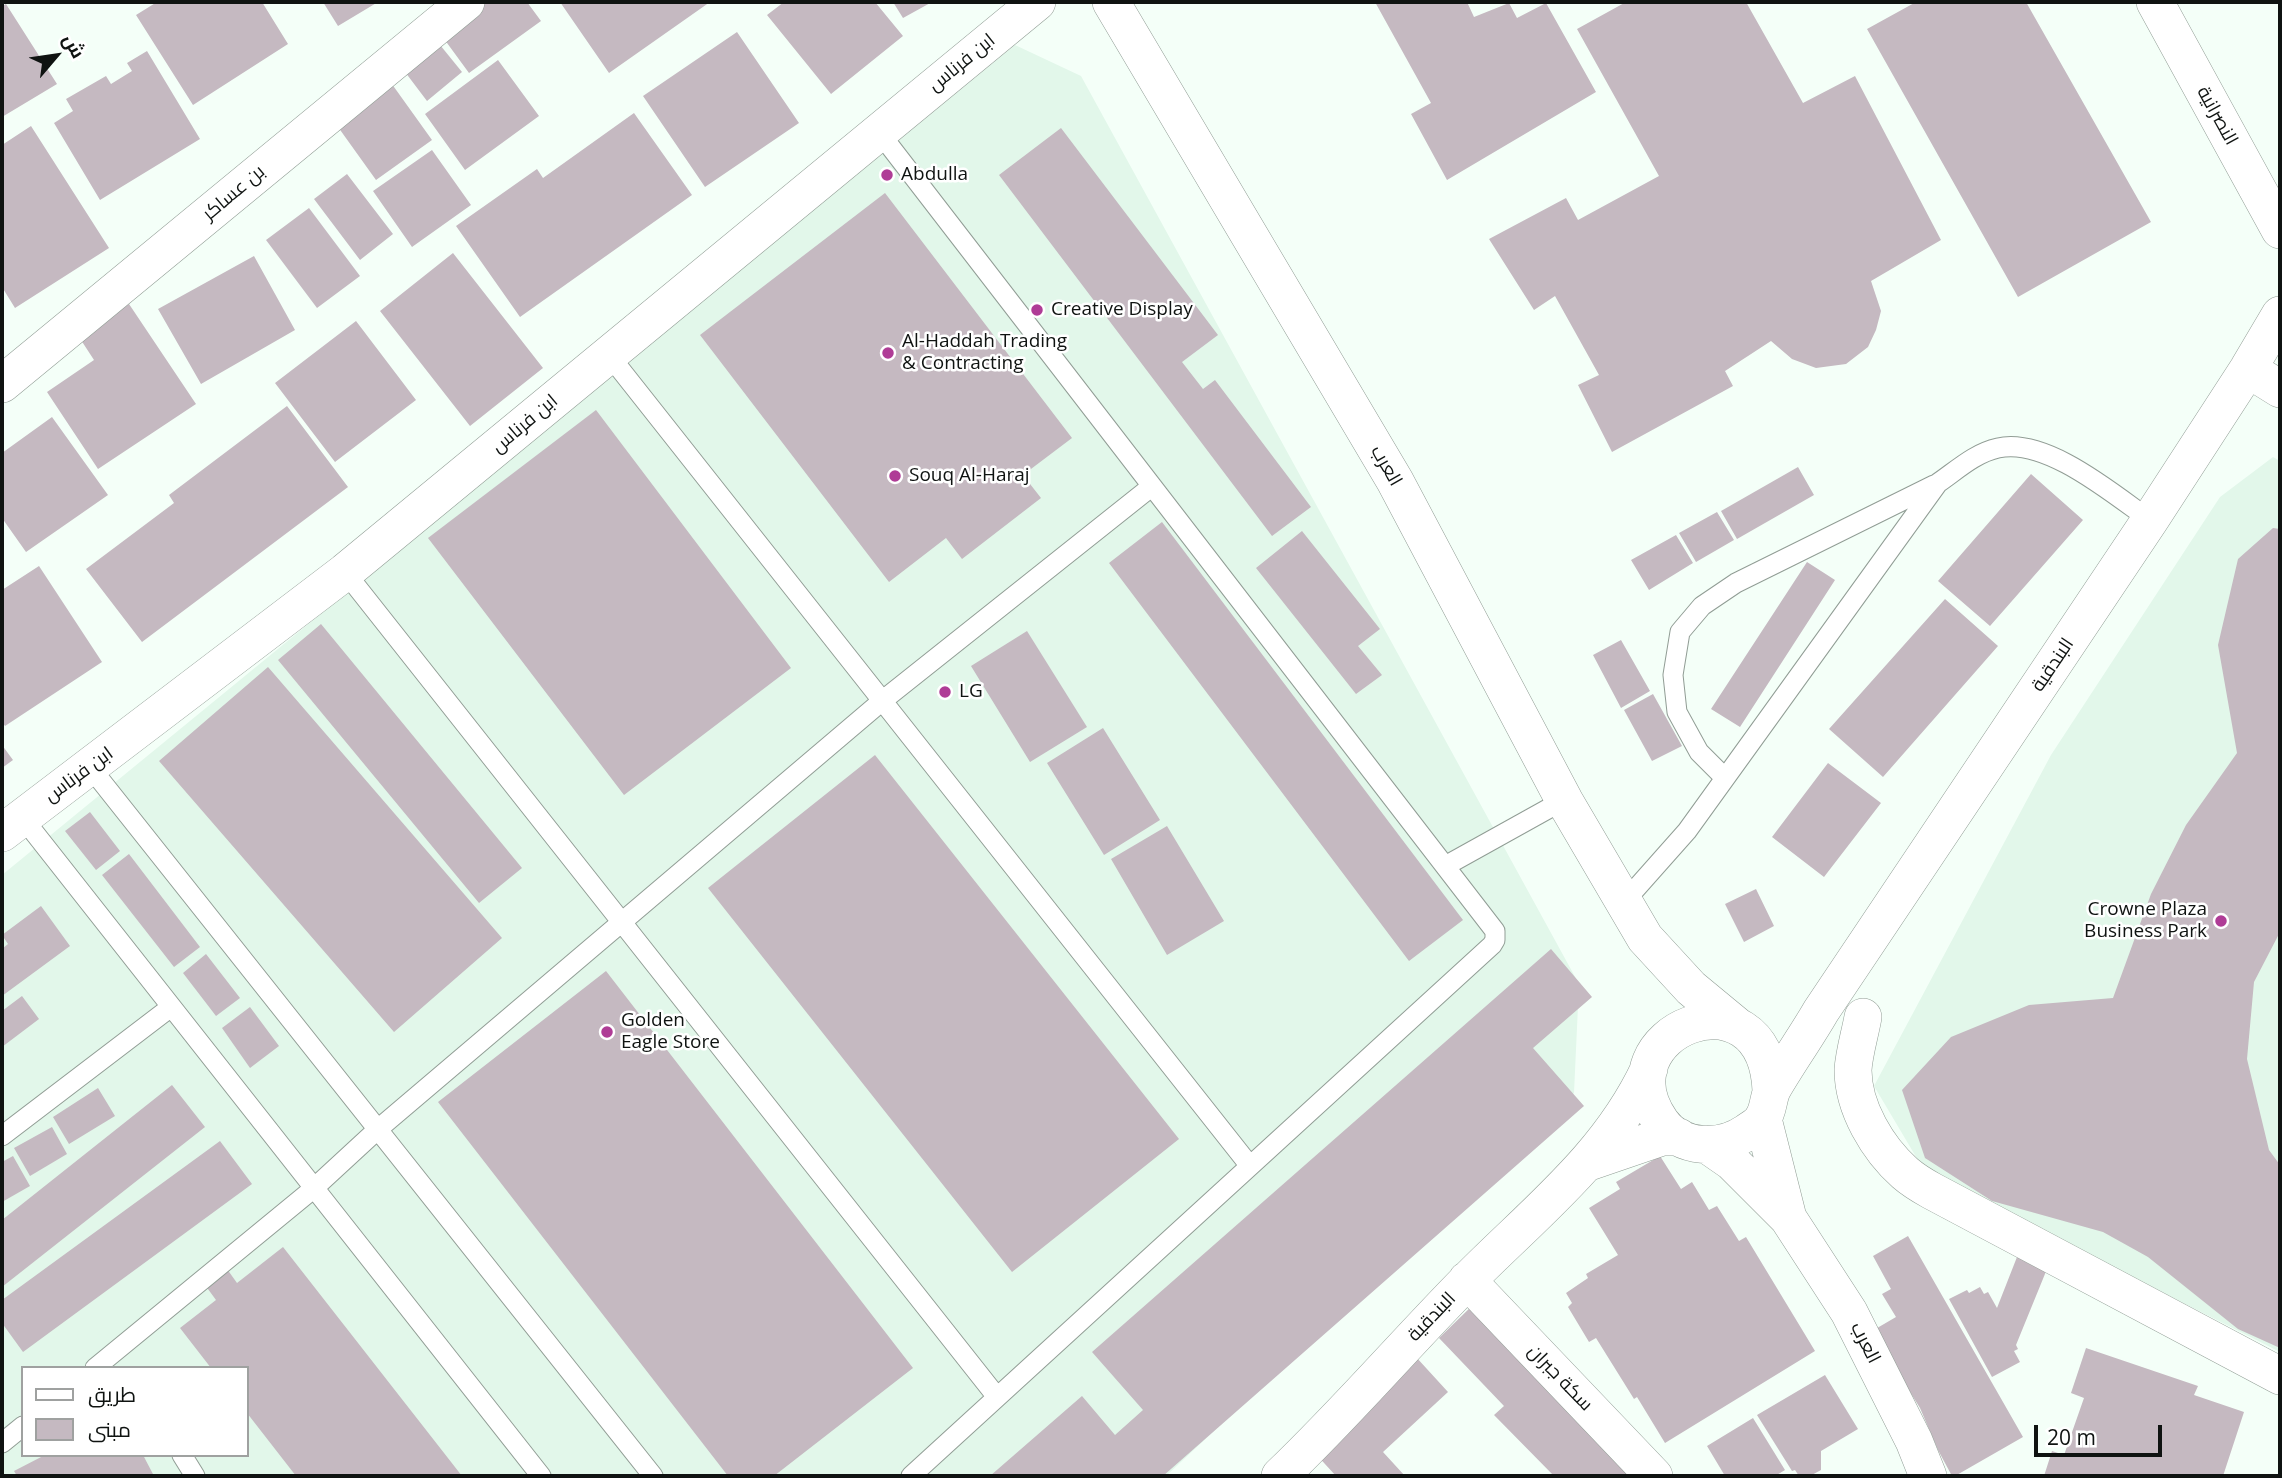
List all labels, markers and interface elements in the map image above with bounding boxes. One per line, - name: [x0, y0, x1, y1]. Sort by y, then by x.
- north arrow: [21, 21, 91, 91]
- text: ش: [57, 29, 92, 63]
- street label: ابن فرناس: [924, 29, 1000, 97]
- street label: النصرانية: [2192, 83, 2242, 149]
- street label: بن عساكر: [198, 160, 270, 226]
- place label: Abdulla: [901, 164, 968, 186]
- marker: Abdulla: [879, 167, 895, 183]
- place label: Creative Display: [1051, 299, 1193, 321]
- marker: Creative Display: [1029, 302, 1045, 318]
- place label: Al-Haddah Trading & Contracting: [902, 331, 1067, 375]
- marker: Al-Haddah Trading & Contracting: [880, 345, 896, 361]
- street label: ابن فرناس: [487, 390, 563, 458]
- street label: العرب: [1365, 442, 1407, 490]
- place label: Souq Al-Haraj: [909, 465, 1030, 487]
- marker: Souq Al-Haraj: [887, 468, 903, 484]
- street label: البندقية: [2027, 634, 2079, 696]
- place label: LG: [959, 681, 983, 703]
- marker: LG: [937, 684, 953, 700]
- street label: ابن فرناس: [40, 742, 118, 808]
- place label: Crowne Plaza Business Park: [2084, 899, 2207, 943]
- marker: Crowne Plaza Business Park: [2213, 913, 2229, 929]
- place label: Golden Eagle Store: [621, 1010, 720, 1054]
- marker: Golden Eagle Store: [599, 1024, 615, 1040]
- street label: البندقية: [1403, 1288, 1461, 1346]
- street label: العرب: [1845, 1319, 1885, 1367]
- street label: سكة جبران: [1523, 1340, 1597, 1416]
- legend: [21, 1366, 248, 1457]
- text: طريق: [88, 1380, 136, 1408]
- scale bar: [2037, 1412, 2165, 1456]
- text: مبنى: [88, 1415, 131, 1443]
- text: 20 m: [2047, 1423, 2096, 1451]

